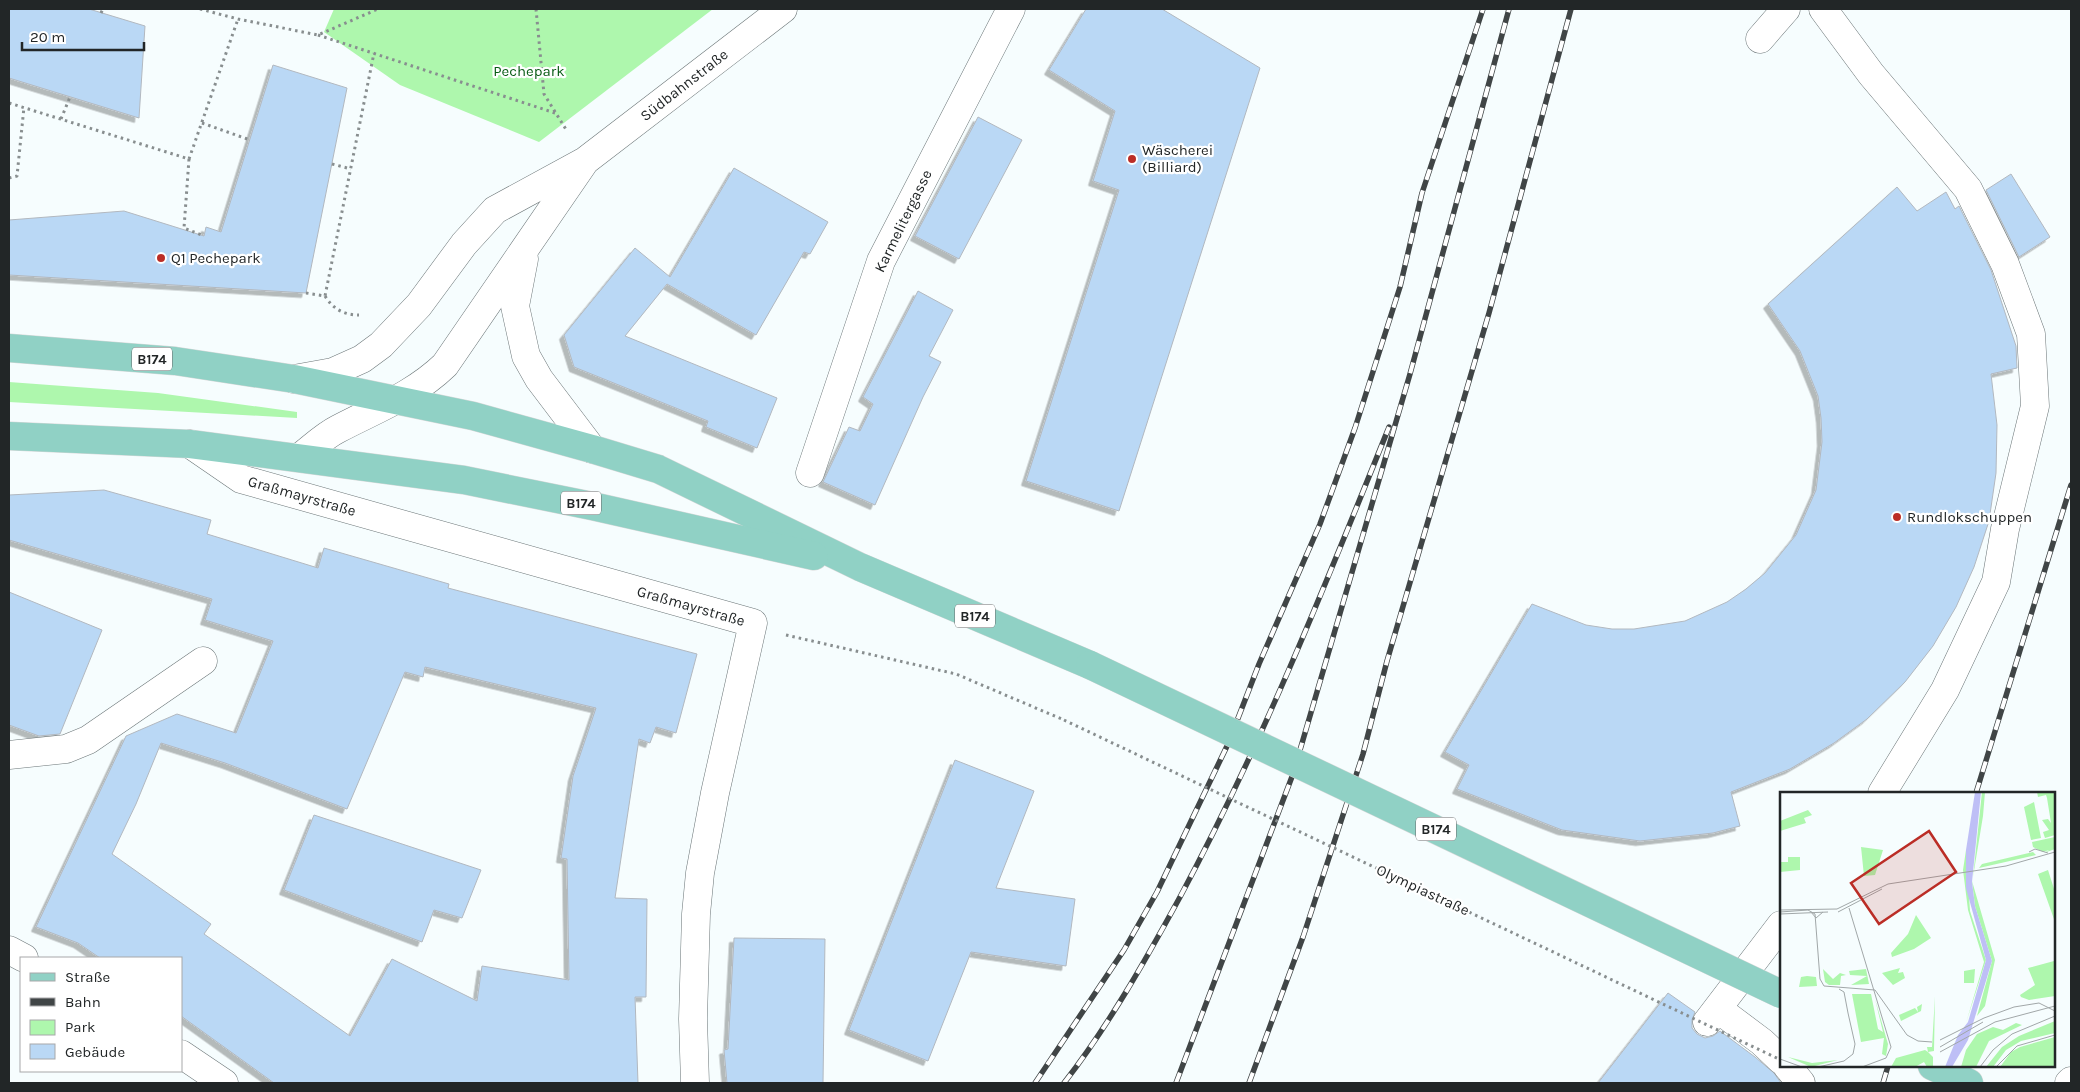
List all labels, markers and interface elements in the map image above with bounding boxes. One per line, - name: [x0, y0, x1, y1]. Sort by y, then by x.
- scale bar: [22, 20, 145, 52]
- text: 20 m: [30, 28, 65, 46]
- street label: Südbahnstraße: [637, 45, 731, 125]
- park label: Pechepark: [493, 62, 565, 80]
- place label: Wäscherei (Billiard): [1142, 141, 1213, 176]
- marker: Wäscherei (Billiard): [1126, 153, 1138, 165]
- street label: Karmelitergasse: [870, 167, 936, 275]
- place label: Q1 Pechepark: [171, 249, 261, 267]
- marker: Q1 Pechepark: [155, 252, 167, 264]
- road number: B174: [132, 348, 172, 370]
- street label: Graßmayrstraße: [246, 472, 358, 520]
- road number: B174: [561, 492, 601, 514]
- place label: Rundlokschuppen: [1907, 508, 2032, 526]
- marker: Rundlokschuppen: [1891, 511, 1903, 523]
- street label: Graßmayrstraße: [635, 582, 747, 630]
- road number: B174: [955, 604, 995, 628]
- inset map: [1780, 792, 2055, 1067]
- road number: B174: [1416, 818, 1456, 841]
- street label: Olympiastraße: [1374, 861, 1472, 919]
- legend: [20, 957, 182, 1072]
- text: Straße: [65, 968, 110, 986]
- text: Bahn: [65, 993, 101, 1011]
- text: Park: [65, 1018, 95, 1036]
- text: Gebäude: [65, 1043, 125, 1061]

